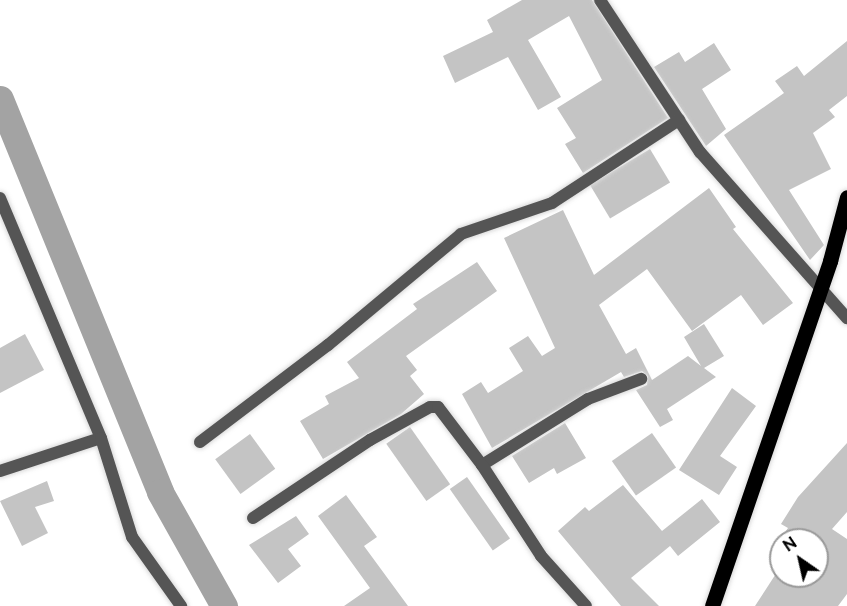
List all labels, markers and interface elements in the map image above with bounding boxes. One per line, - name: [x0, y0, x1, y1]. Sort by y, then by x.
- north arrow: [769, 528, 829, 588]
- text: N: [779, 533, 800, 556]

